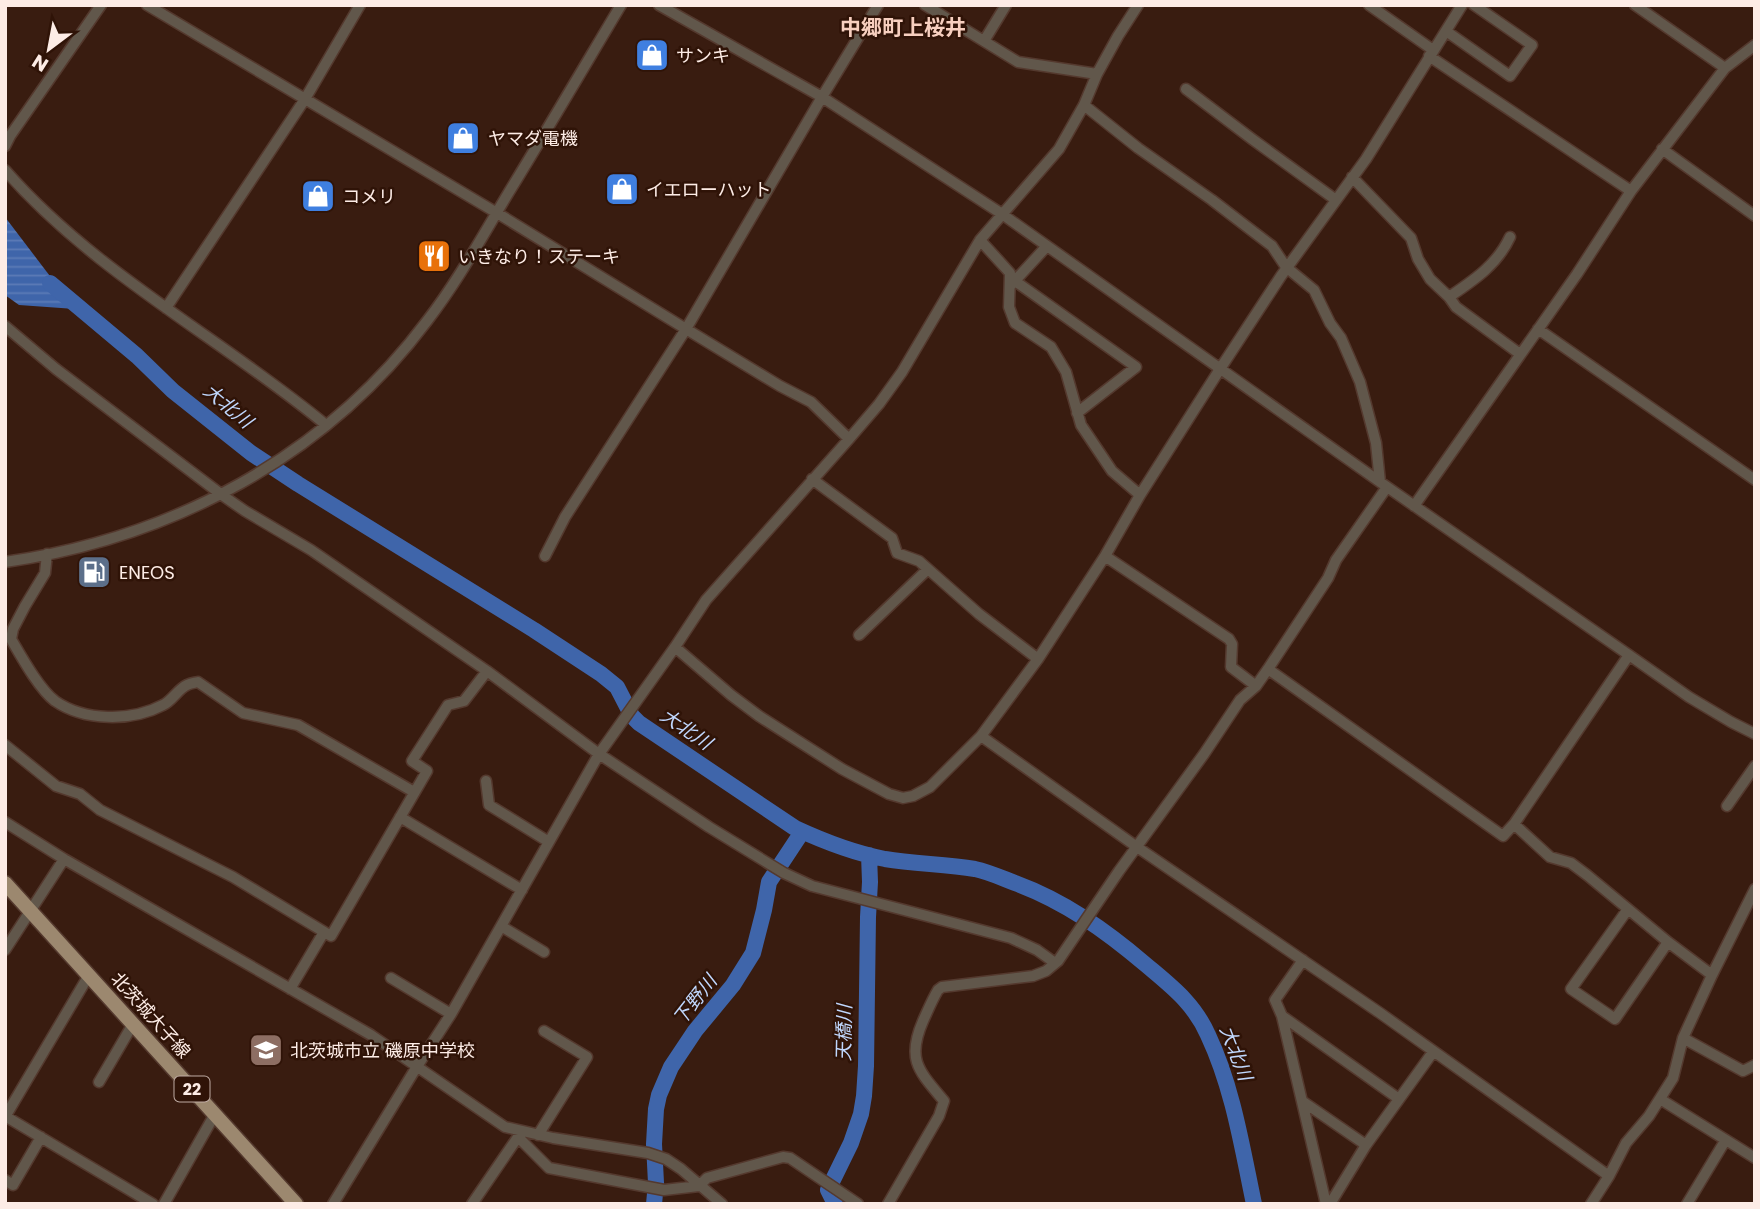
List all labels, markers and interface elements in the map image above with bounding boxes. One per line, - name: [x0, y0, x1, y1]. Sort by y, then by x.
- district label: 中郷町上桜井: [840, 13, 966, 42]
- north arrow: [14, 14, 84, 84]
- shop icon: サンキ: [633, 36, 671, 74]
- place label: サンキ: [676, 43, 730, 68]
- text: N: [27, 48, 53, 78]
- shop icon: ヤマダ電機: [444, 119, 482, 157]
- place label: ヤマダ電機: [488, 126, 578, 151]
- shop icon: イエローハット: [603, 170, 641, 208]
- shop icon: コメリ: [299, 177, 337, 215]
- place label: イエローハット: [646, 177, 771, 202]
- place label: コメリ: [342, 184, 396, 209]
- restaurant icon: いきなり！ステーキ: [415, 237, 453, 275]
- place label: いきなり！ステーキ: [458, 244, 620, 269]
- water label: 大北川: [197, 377, 260, 436]
- fuel station icon: ENEOS: [75, 553, 113, 591]
- place label: ENEOS: [119, 560, 175, 585]
- water label: 大北川: [655, 702, 719, 757]
- street label: 北茨城大子線: [106, 967, 196, 1063]
- water label: 下野川: [667, 968, 724, 1031]
- water label: 天橋川: [830, 1002, 858, 1062]
- water label: 大北川: [1213, 1022, 1260, 1086]
- school or university icon: 北茨城市立 磯原中学校: [247, 1031, 285, 1069]
- place label: 北茨城市立 磯原中学校: [290, 1038, 475, 1063]
- road number: 22: [174, 1077, 210, 1102]

